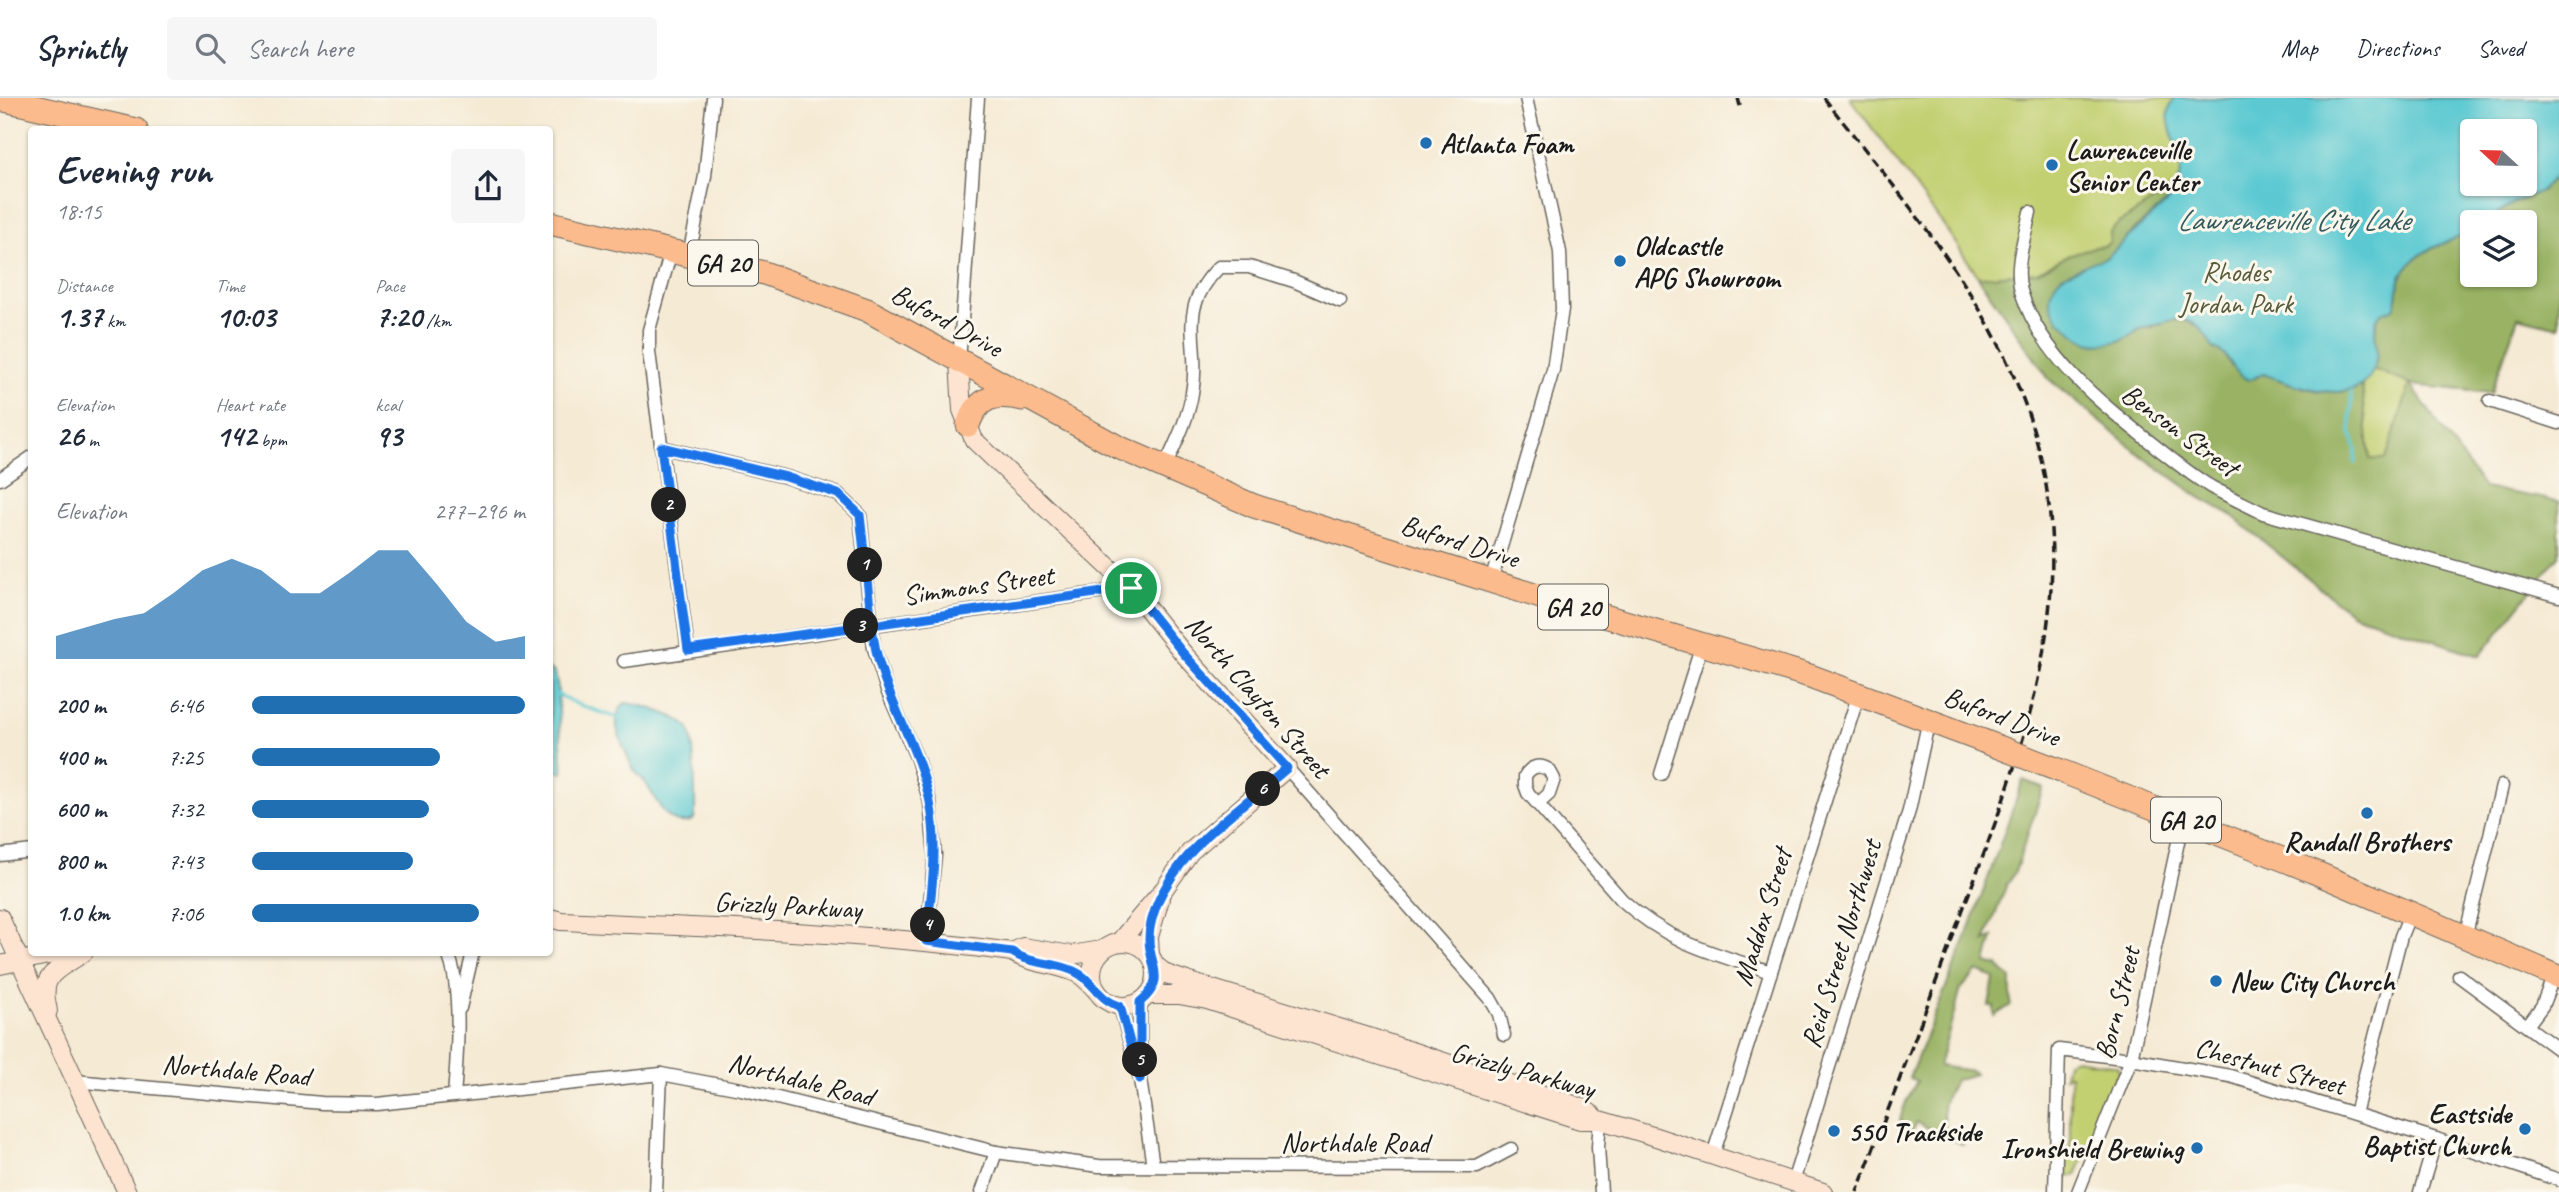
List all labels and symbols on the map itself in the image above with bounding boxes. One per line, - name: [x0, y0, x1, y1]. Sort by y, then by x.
- north arrow: [2460, 119, 2538, 196]
- place label: Atlanta Foam: [1440, 126, 1575, 161]
- place label: Lawrenceville Senior Center: [2066, 132, 2201, 199]
- marker: Atlanta Foam: [1418, 135, 1434, 151]
- marker: Lawrenceville Senior Center: [2044, 157, 2060, 173]
- water label: Lawrenceville City Lake: [2177, 201, 2413, 239]
- place label: Oldcastle APG Showroom: [1634, 228, 1783, 295]
- road number: GA 20: [688, 240, 758, 286]
- marker: Oldcastle APG Showroom: [1612, 253, 1628, 269]
- park label: Rhodes Jordan Park: [2177, 254, 2295, 321]
- street label: Buford Drive: [885, 275, 1010, 366]
- street label: Benson Street: [2115, 376, 2248, 486]
- pin: 2: [652, 488, 686, 522]
- street label: Buford Drive: [1397, 507, 1525, 576]
- pin: 1: [848, 547, 882, 582]
- street label: Simmons Street: [901, 557, 1058, 613]
- pin: [1101, 558, 1161, 618]
- road number: GA 20: [1538, 584, 1608, 629]
- street label: North Clayton Street: [1178, 607, 1340, 787]
- pin: 3: [844, 608, 878, 644]
- street label: Buford Drive: [1939, 678, 2067, 755]
- pin: 6: [1246, 772, 1280, 806]
- road number: GA 20: [2151, 798, 2221, 842]
- marker: Randall Brothers: [2359, 805, 2375, 821]
- place label: Randall Brothers: [2284, 824, 2453, 859]
- street label: Reid Street Northwest: [1793, 833, 1890, 1052]
- street label: Maddox Street: [1725, 841, 1801, 990]
- street label: Grizzly Parkway: [713, 884, 865, 926]
- pin: 4: [911, 908, 946, 942]
- street label: Born Street: [2086, 941, 2148, 1063]
- place label: New City Church: [2230, 964, 2396, 999]
- marker: New City Church: [2208, 973, 2224, 989]
- street label: Chestnut Street: [2191, 1029, 2351, 1103]
- street label: Grizzly Parkway: [1447, 1034, 1601, 1107]
- pin: 5: [1122, 1042, 1158, 1077]
- street label: Northdale Road: [725, 1044, 881, 1115]
- street label: Northdale Road: [161, 1046, 315, 1094]
- place label: Eastside Baptist Church: [2363, 1096, 2514, 1163]
- place label: 550 Trackside: [1848, 1114, 1984, 1149]
- marker: Eastside Baptist Church: [2517, 1121, 2533, 1137]
- marker: 550 Trackside: [1826, 1123, 1842, 1139]
- street label: Northdale Road: [1281, 1125, 1433, 1160]
- place label: Ironshield Brewing: [2001, 1131, 2185, 1166]
- marker: Ironshield Brewing: [2189, 1140, 2205, 1156]

